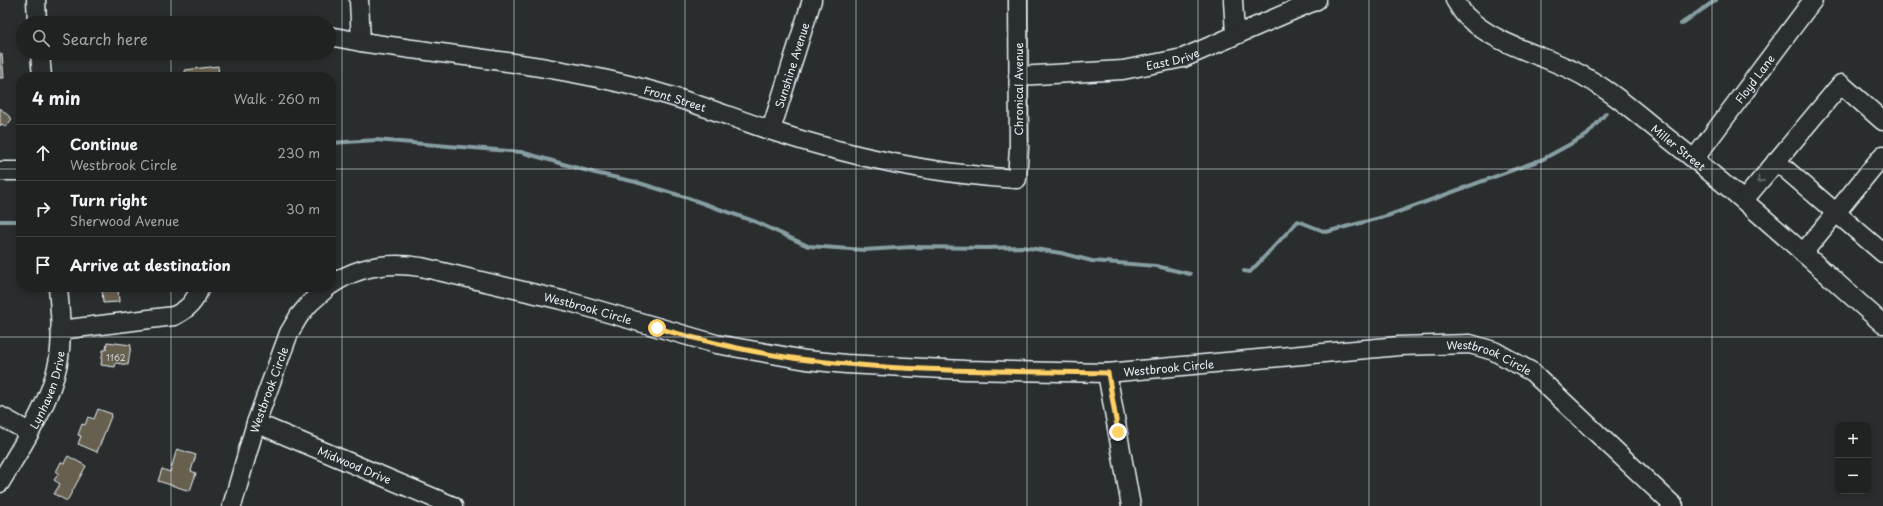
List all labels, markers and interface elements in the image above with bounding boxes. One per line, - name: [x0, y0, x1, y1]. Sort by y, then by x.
- search box: [16, 16, 336, 60]
- street label: Sunshine Avenue: [770, 20, 813, 110]
- icon: search: [30, 27, 52, 49]
- text: Search here: [62, 27, 148, 50]
- street label: Chronical Avenue: [1010, 43, 1027, 135]
- street label: East Drive: [1144, 43, 1202, 74]
- street label: Floyd Lane: [1730, 50, 1778, 107]
- street label: Front Street: [642, 81, 709, 116]
- text: 4 min: [32, 85, 80, 111]
- text: Walk · 260 m: [234, 89, 320, 108]
- street label: Miller Street: [1648, 120, 1710, 175]
- text: Continue: [70, 132, 138, 155]
- icon: ahead: [32, 142, 54, 164]
- text: 230 m: [278, 143, 320, 162]
- text: Westbrook Circle: [70, 155, 177, 174]
- one-way arrow: [1757, 176, 1764, 183]
- text: Turn right: [70, 188, 147, 211]
- icon: right: [32, 198, 54, 220]
- text: 30 m: [286, 199, 320, 218]
- text: Sherwood Avenue: [70, 211, 179, 230]
- text: Arrive at destination: [70, 253, 231, 276]
- icon: arrive: [32, 254, 54, 276]
- street label: Westbrook Circle: [542, 288, 634, 328]
- route start: [648, 319, 666, 337]
- street label: Westbrook Circle: [1446, 335, 1535, 379]
- street label: Westbrook Circle: [245, 344, 292, 435]
- street label: Lynhaven Drive: [25, 350, 68, 432]
- house number: 1162: [106, 350, 126, 364]
- street label: Westbrook Circle: [1123, 355, 1215, 380]
- map controls: [1835, 422, 1871, 494]
- button: +: [1835, 422, 1871, 458]
- route end: [1109, 423, 1127, 441]
- street label: Midwood Drive: [315, 441, 394, 488]
- button: −: [1835, 458, 1871, 494]

